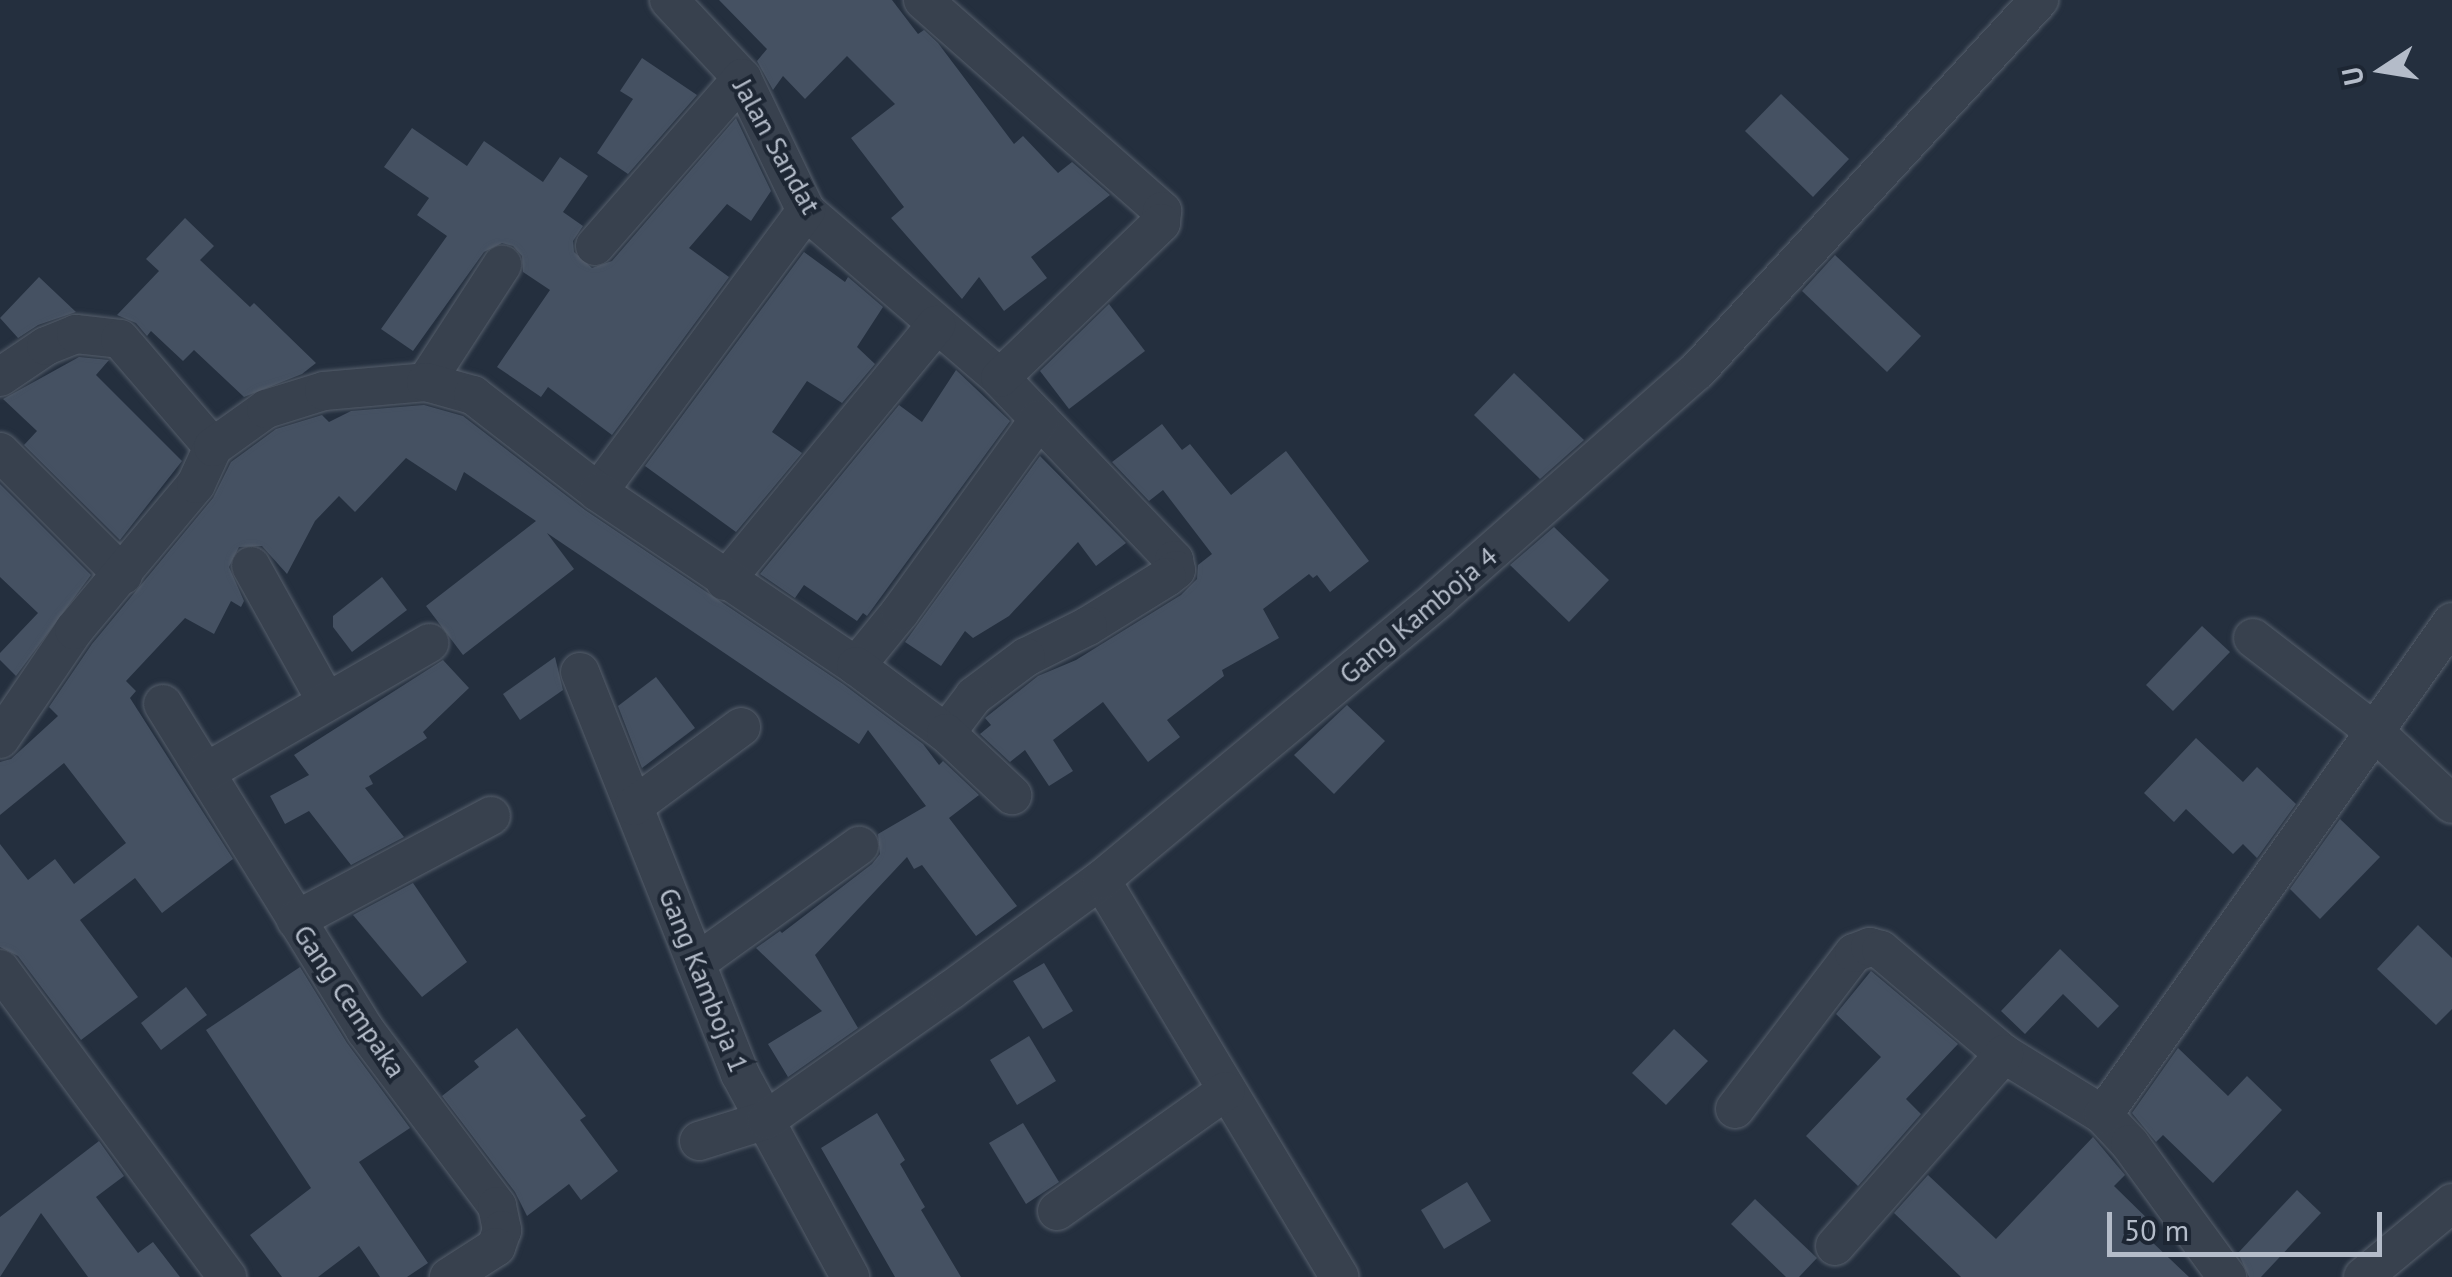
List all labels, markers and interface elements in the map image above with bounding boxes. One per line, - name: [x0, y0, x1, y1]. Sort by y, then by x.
- north arrow: [2332, 20, 2432, 120]
- text: U: [2332, 64, 2372, 89]
- street label: Jalan Sandat: [726, 73, 828, 219]
- street label: Gang Kamboja 4: [1332, 539, 1504, 691]
- street label: Gang Kamboja 1: [652, 883, 756, 1077]
- street label: Gang Cempaka: [287, 918, 413, 1084]
- scale bar: [2112, 1192, 2387, 1254]
- text: 50 m: [2124, 1210, 2189, 1249]

